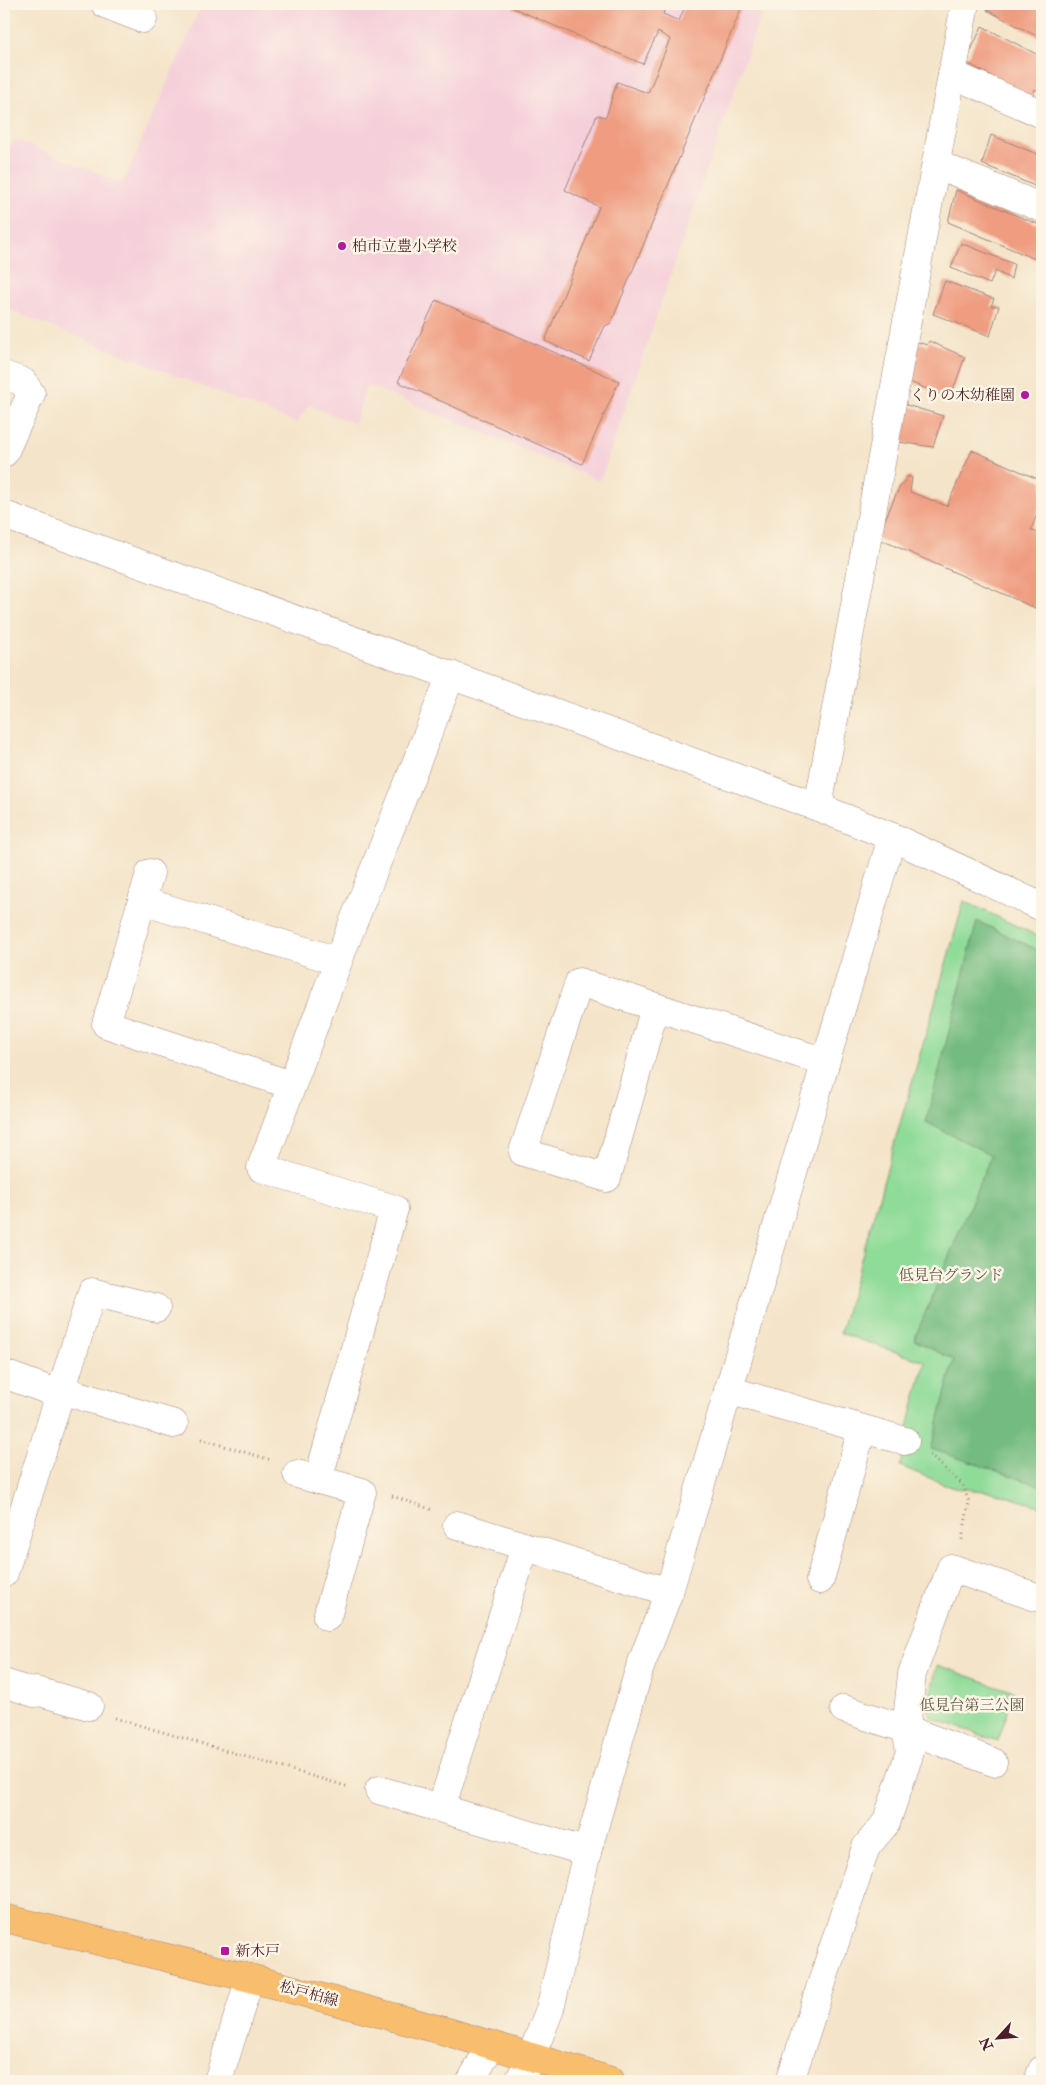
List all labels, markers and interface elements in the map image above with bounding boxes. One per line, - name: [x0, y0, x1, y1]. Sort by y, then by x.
- place label: 柏市立豊小学校: [352, 237, 457, 256]
- marker: 柏市立豊小学校: [336, 240, 348, 252]
- place label: くりの木幼稚園: [910, 386, 1015, 405]
- marker: くりの木幼稚園: [1019, 389, 1031, 401]
- park label: 低見台グランド: [898, 1266, 1004, 1285]
- park label: 低見台第三公園: [919, 1696, 1025, 1715]
- place label: 新木戸: [235, 1942, 280, 1961]
- marker: 新木戸: [219, 1945, 231, 1957]
- street label: 松戸柏線: [278, 1977, 340, 2011]
- north arrow: [974, 2012, 1024, 2062]
- text: N: [976, 2034, 998, 2054]

